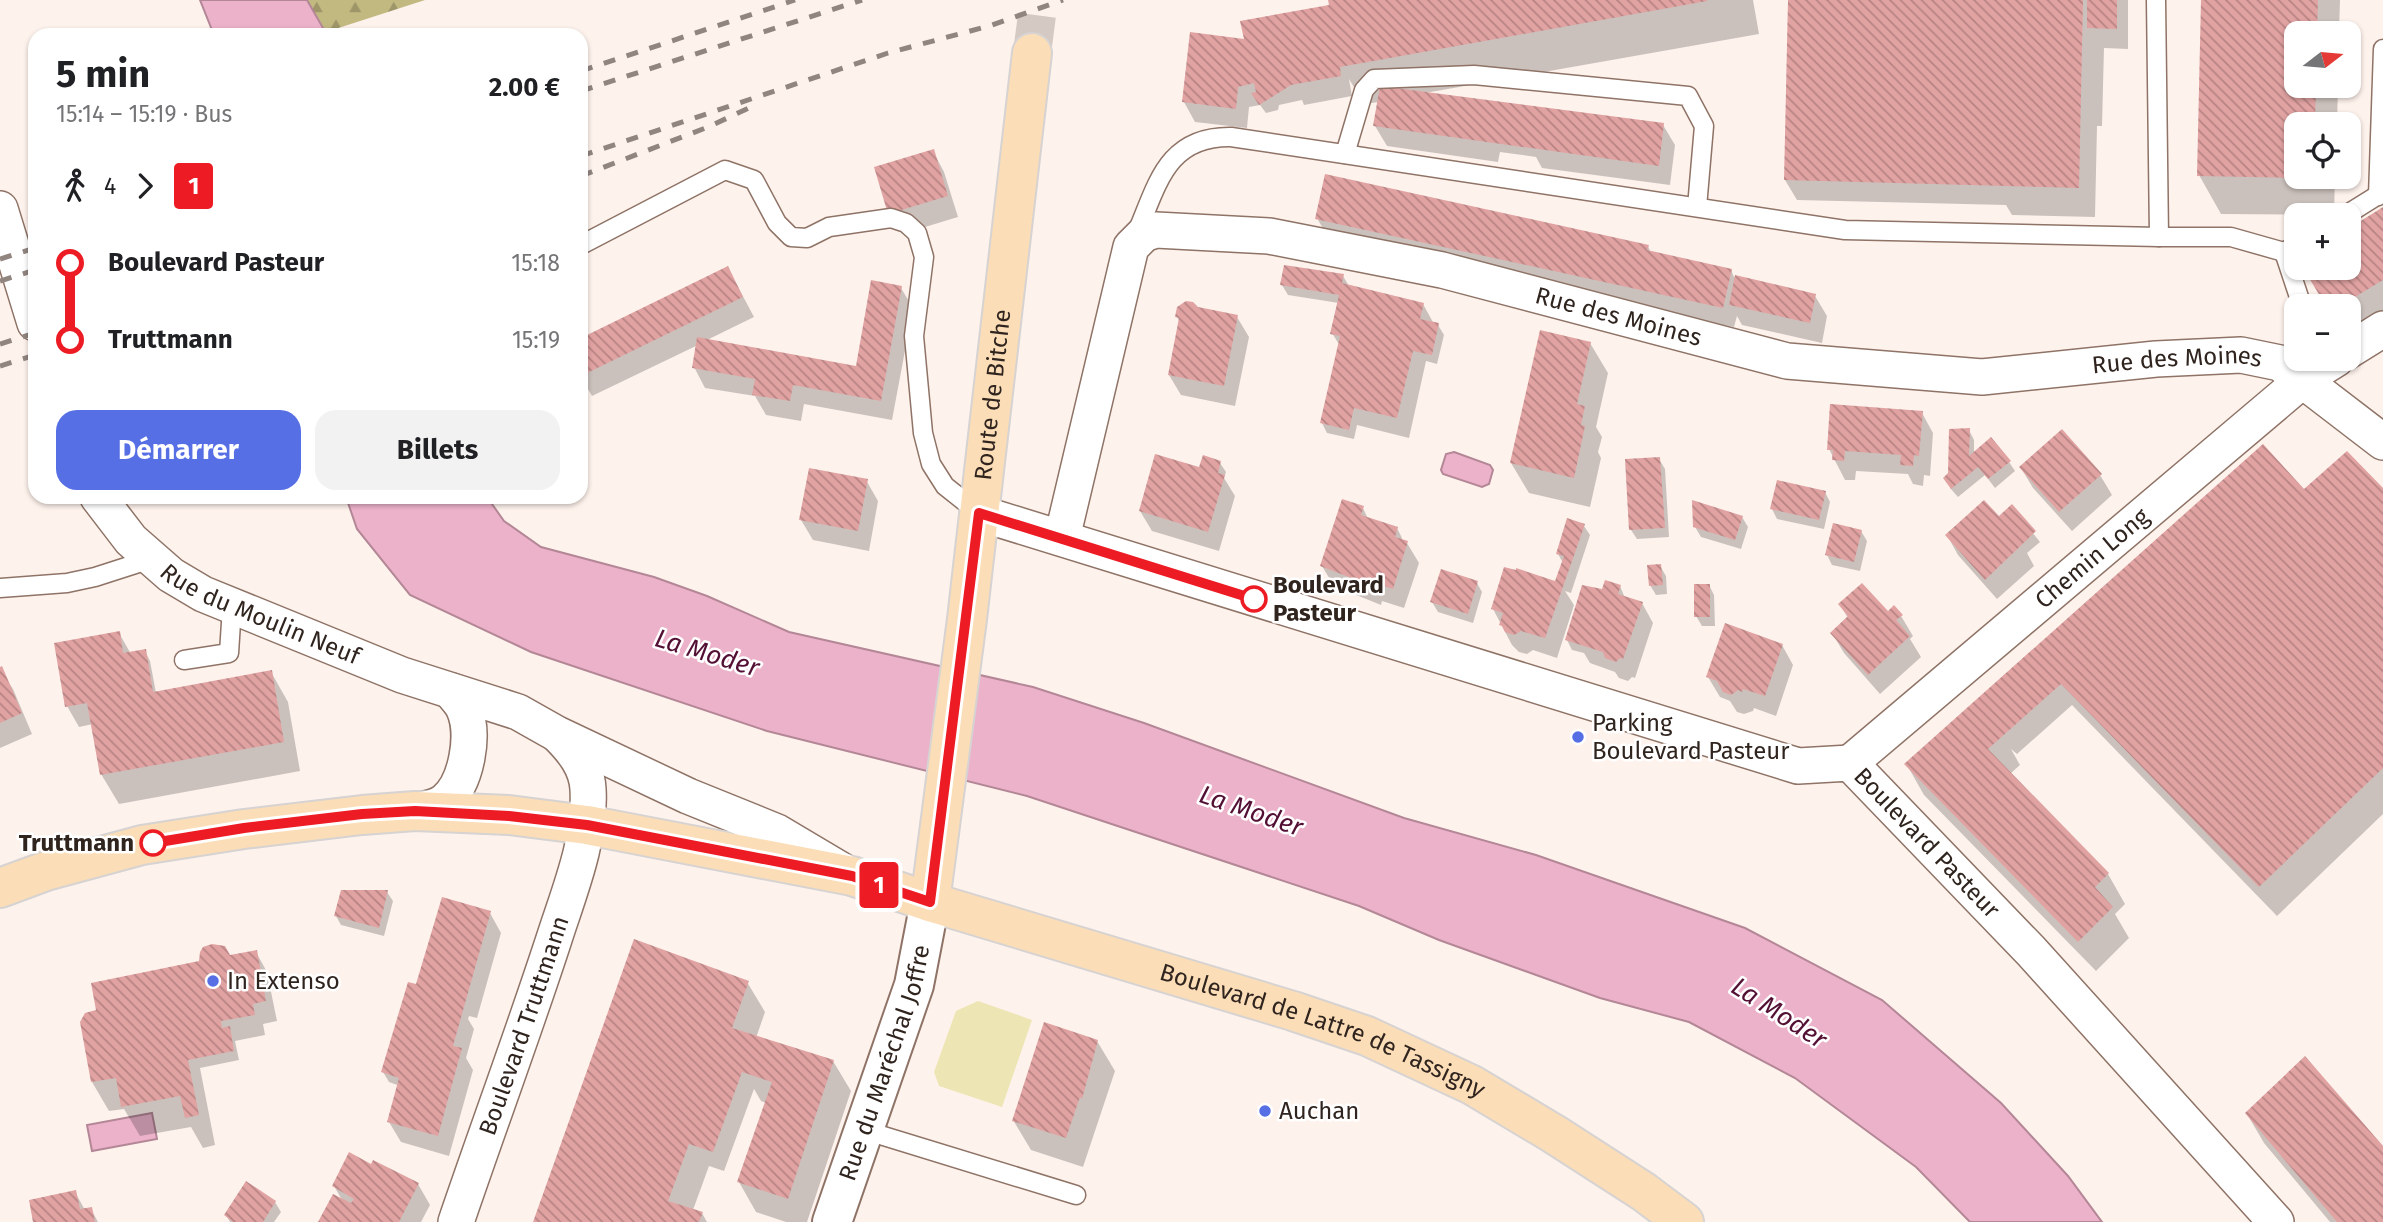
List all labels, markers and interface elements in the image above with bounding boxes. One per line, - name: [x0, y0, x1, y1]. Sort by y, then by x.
- north arrow: [2284, 21, 2361, 98]
- map controls: [2284, 21, 2361, 371]
- text: 5 min: [56, 51, 150, 97]
- text: 2.00 €: [489, 72, 560, 103]
- text: 15:14 – 15:19 · Bus: [56, 100, 232, 128]
- button: locate: [2284, 112, 2361, 189]
- icon: walk: [56, 167, 94, 205]
- icon: forward: [126, 167, 164, 205]
- text: 4: [104, 172, 116, 200]
- text: 1: [188, 172, 199, 200]
- button: +: [2284, 203, 2361, 280]
- text: Boulevard Pasteur: [108, 247, 324, 278]
- text: 15:18: [511, 249, 560, 277]
- street label: Rue des Moines: [1532, 281, 1705, 352]
- button: −: [2284, 294, 2361, 371]
- street label: Route de Bitche: [969, 308, 1016, 482]
- text: Truttmann: [108, 324, 233, 355]
- text: 15:19: [512, 326, 560, 354]
- street label: Rue des Moines: [2090, 341, 2265, 380]
- button: Démarrer: [56, 410, 301, 490]
- button: Billets: [315, 410, 560, 490]
- street label: Chemin Long: [2029, 502, 2155, 614]
- street label: Rue du Moulin Neuf: [154, 558, 366, 671]
- place label: Boulevard Pasteur: [1273, 571, 1384, 627]
- marker: Boulevard Pasteur: [1241, 586, 1267, 612]
- water label: La Moder: [651, 622, 764, 684]
- place label: Parking Boulevard Pasteur: [1592, 709, 1790, 765]
- marker: Parking Boulevard Pasteur: [1570, 729, 1586, 745]
- street label: Boulevard Pasteur: [1848, 762, 2006, 924]
- water label: La Moder: [1195, 779, 1308, 843]
- place label: Truttmann: [19, 829, 134, 857]
- marker: Truttmann: [140, 830, 166, 856]
- line badge: 1: [856, 862, 902, 908]
- text: 1: [873, 871, 885, 899]
- street label: Boulevard Truttmann: [473, 912, 575, 1139]
- street label: Rue du Maréchal Joffre: [833, 942, 935, 1185]
- street label: Boulevard de Lattre de Tassigny: [1157, 958, 1491, 1104]
- place label: In Extenso: [227, 967, 340, 995]
- water label: La Moder: [1726, 971, 1833, 1056]
- marker: In Extenso: [205, 973, 221, 989]
- place label: Auchan: [1279, 1097, 1359, 1125]
- marker: Auchan: [1257, 1103, 1273, 1119]

